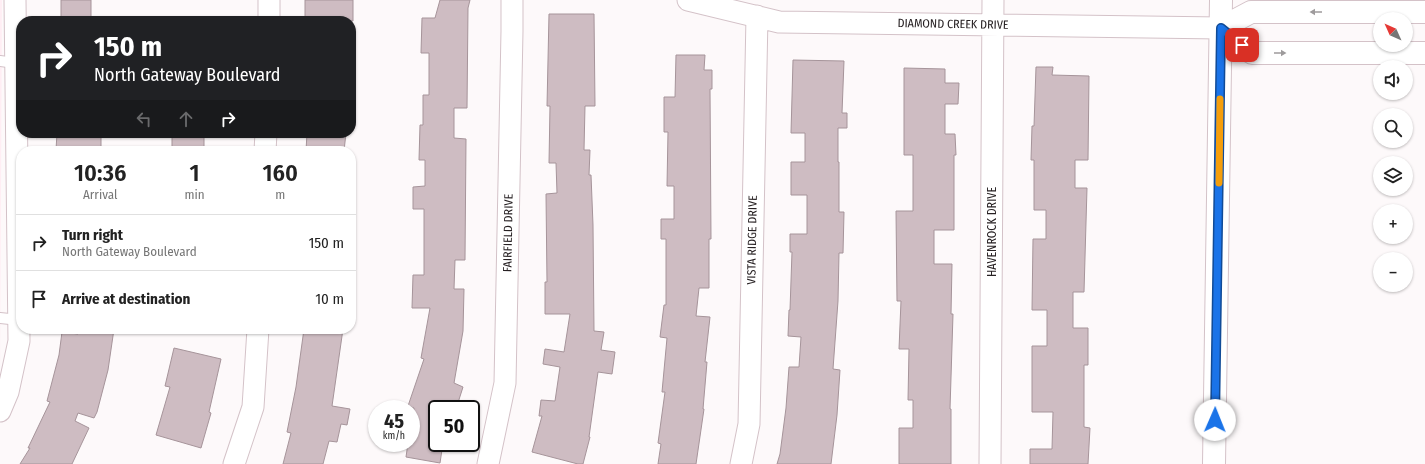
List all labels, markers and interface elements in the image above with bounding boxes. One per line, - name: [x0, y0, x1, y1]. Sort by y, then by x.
- one-way arrow: [1309, 9, 1322, 15]
- north arrow: [1373, 12, 1413, 52]
- map controls: [1373, 12, 1413, 292]
- street label: DIAMOND CREEK DRIVE: [897, 16, 1009, 32]
- pin: [1225, 28, 1259, 62]
- text: 150 m: [94, 30, 162, 63]
- icon: right: [28, 32, 80, 84]
- icon: arrive: [1231, 34, 1253, 56]
- one-way arrow: [1274, 50, 1287, 56]
- button: sound: [1373, 60, 1413, 100]
- text: North Gateway Boulevard: [94, 64, 281, 86]
- icon: left: [133, 108, 155, 130]
- icon: ahead: [175, 108, 197, 130]
- icon: right: [217, 108, 239, 130]
- button: search: [1373, 108, 1413, 148]
- button: layers: [1373, 156, 1413, 196]
- text: 10:36: [74, 159, 126, 187]
- text: 1: [189, 159, 199, 187]
- text: 160: [263, 159, 298, 187]
- text: Arrival: [83, 187, 117, 202]
- text: min: [184, 187, 205, 202]
- text: m: [275, 187, 285, 202]
- street label: HAVENROCK DRIVE: [985, 187, 999, 277]
- street label: FAIRFIELD DRIVE: [500, 193, 516, 272]
- street label: VISTA RIDGE DRIVE: [744, 195, 760, 285]
- button: +: [1373, 204, 1413, 244]
- text: Turn right: [62, 226, 123, 244]
- icon: right: [28, 232, 50, 254]
- text: 150 m: [308, 234, 344, 252]
- text: North Gateway Boulevard: [62, 244, 197, 259]
- button: −: [1373, 252, 1413, 292]
- icon: arrive: [28, 288, 50, 310]
- text: Arrive at destination: [62, 290, 190, 308]
- text: 10 m: [315, 290, 344, 308]
- position arrow: [1194, 399, 1236, 441]
- speed limit sign: 50: [428, 400, 480, 452]
- text: 45: [384, 409, 404, 433]
- text: km/h: [383, 430, 405, 442]

